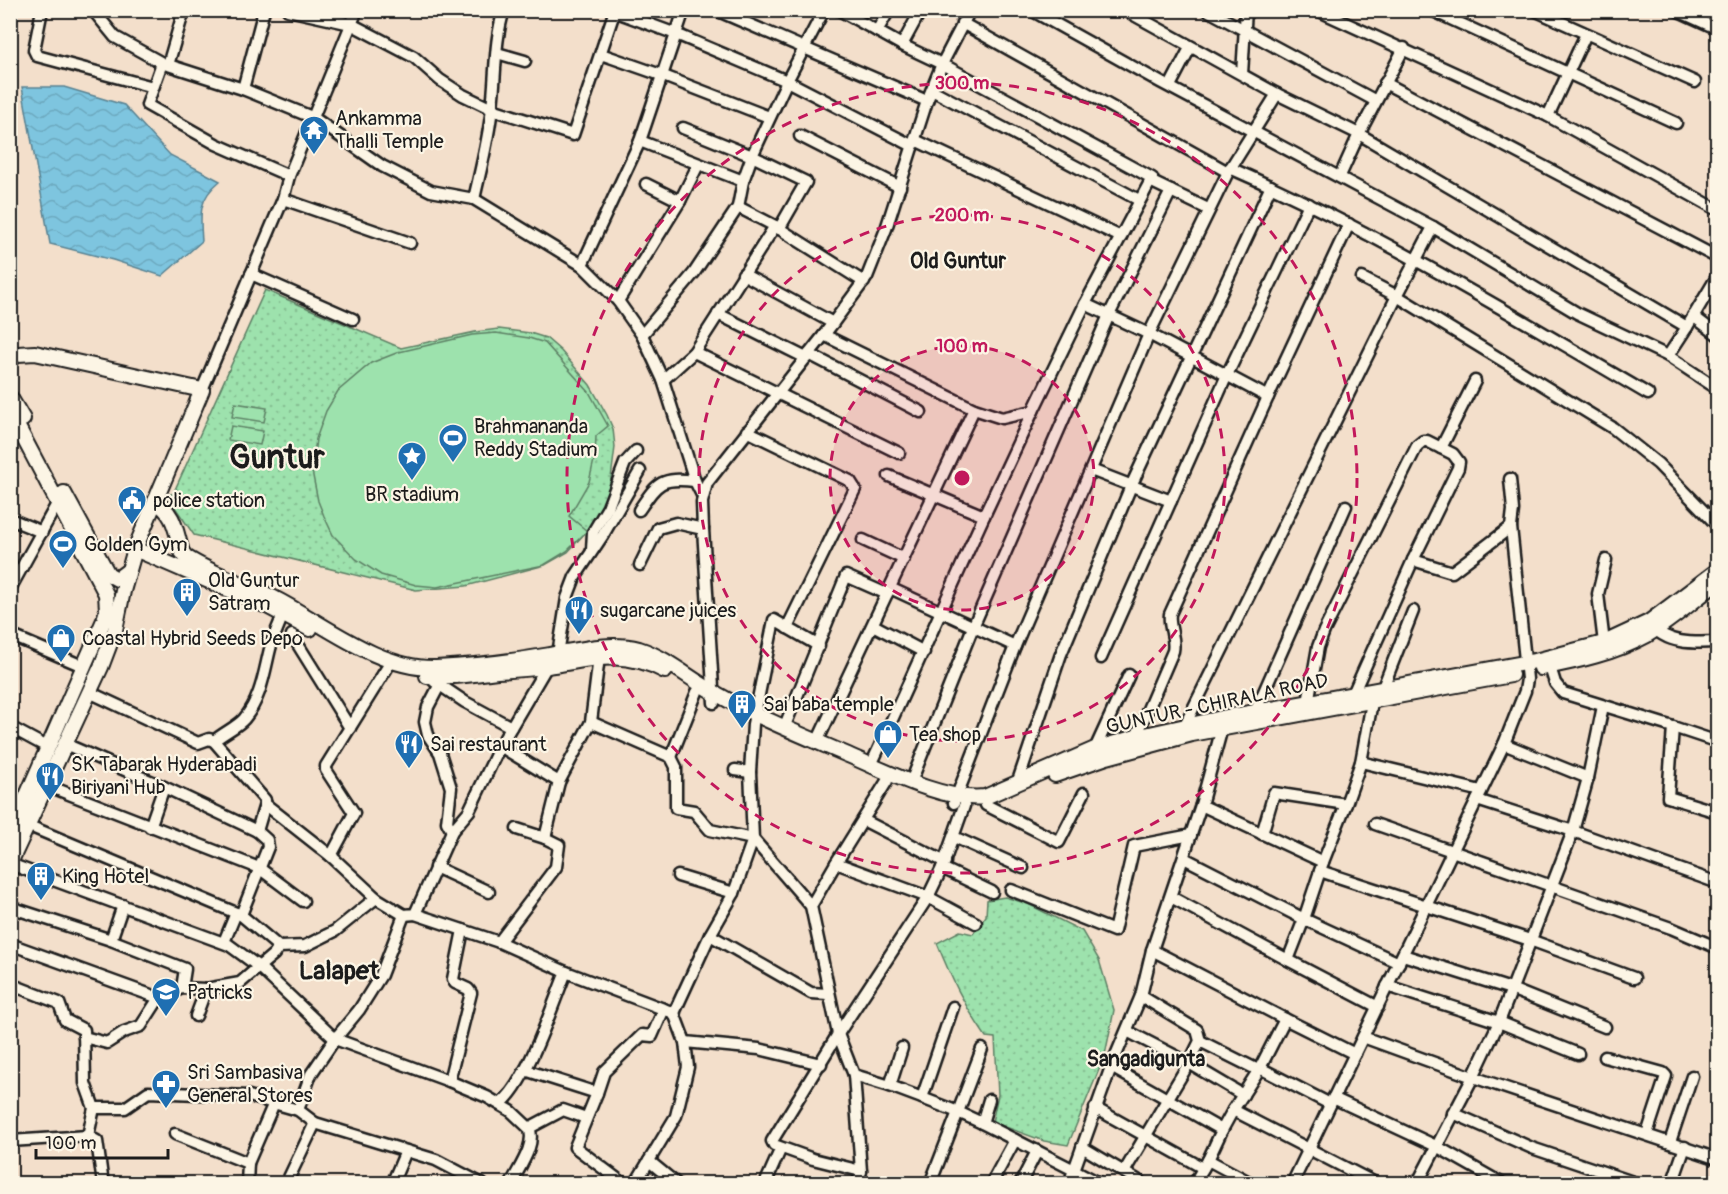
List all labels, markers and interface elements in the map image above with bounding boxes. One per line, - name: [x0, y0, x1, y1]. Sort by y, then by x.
- text: 300 m: [935, 72, 989, 95]
- place label: Ankamma Thalli Temple: [335, 106, 444, 154]
- temple icon: Ankamma Thalli Temple: [298, 114, 330, 156]
- text: 200 m: [935, 204, 989, 227]
- district label: Old Guntur: [910, 248, 1006, 275]
- text: 100 m: [936, 335, 988, 358]
- place label: Brahmananda Reddy Stadium: [474, 414, 597, 462]
- sports icon: Brahmananda Reddy Stadium: [437, 422, 469, 464]
- district label: Guntur: [229, 438, 325, 478]
- place icon: BR stadium: [396, 440, 428, 482]
- centre of rings: [952, 468, 972, 488]
- place label: BR stadium: [365, 482, 459, 507]
- public building icon: police station: [116, 484, 148, 526]
- place label: police station: [153, 488, 265, 513]
- sports icon: Golden Gym: [47, 528, 79, 570]
- place label: Golden Gym: [84, 532, 187, 557]
- place label: Old Guntur Satram: [208, 568, 299, 616]
- building icon: Old Guntur Satram: [171, 576, 203, 618]
- restaurant icon: sugarcane juices: [563, 594, 595, 636]
- place label: sugarcane juices: [600, 598, 736, 623]
- shop icon: Coastal Hybrid Seeds Depo: [45, 622, 77, 664]
- place label: Coastal Hybrid Seeds Depo: [82, 626, 303, 651]
- street label: GUNTUR - CHIRALA ROAD: [1104, 668, 1331, 739]
- building icon: Sai baba temple: [726, 688, 758, 730]
- place label: Sai baba temple: [763, 692, 894, 717]
- shop icon: Tea shop: [872, 718, 904, 760]
- place label: Tea shop: [909, 722, 981, 747]
- restaurant icon: Sai restaurant: [393, 728, 425, 770]
- place label: Sai restaurant: [430, 732, 547, 757]
- place label: SK Tabarak Hyderabadi Biriyani Hub: [71, 752, 256, 800]
- restaurant icon: SK Tabarak Hyderabadi Biriyani Hub: [34, 760, 66, 802]
- building icon: King Hotel: [25, 860, 57, 902]
- place label: King Hotel: [62, 864, 149, 889]
- district label: Lalapet: [299, 955, 380, 987]
- school or university icon: Patricks: [150, 976, 182, 1018]
- place label: Patricks: [187, 980, 252, 1005]
- district label: Sangadigunta: [1087, 1046, 1206, 1073]
- place label: Sri Sambasiva General Stores: [187, 1060, 312, 1108]
- pharmacy icon: Sri Sambasiva General Stores: [150, 1068, 182, 1110]
- scale bar: [36, 1122, 168, 1160]
- text: 100 m: [45, 1132, 97, 1155]

